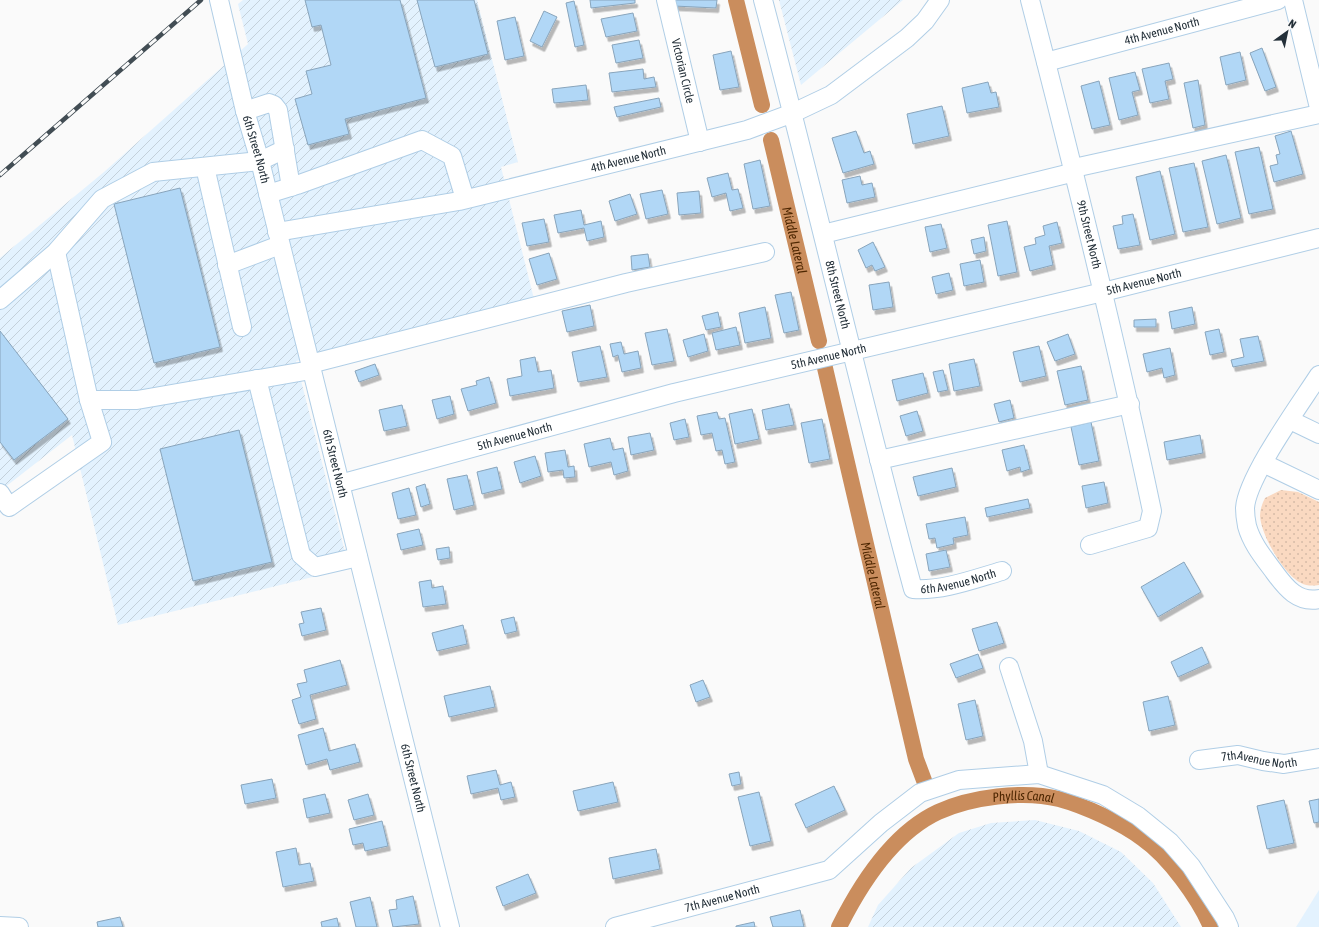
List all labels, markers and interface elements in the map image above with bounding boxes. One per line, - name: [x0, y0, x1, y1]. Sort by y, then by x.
- north arrow: [1267, 12, 1307, 52]
- street label: 4th Avenue North: [1123, 14, 1201, 48]
- text: N: [1286, 17, 1298, 30]
- street label: Victorian Circle: [668, 37, 698, 105]
- street label: 6th Street North: [240, 114, 272, 185]
- street label: 4th Avenue North: [589, 143, 667, 175]
- street label: 9th Street North: [1074, 199, 1104, 270]
- water label: Middle Lateral: [779, 205, 810, 275]
- street label: 8th Street North: [822, 259, 853, 330]
- street label: 5th Avenue North: [1105, 266, 1183, 298]
- street label: 5th Avenue North: [790, 341, 868, 372]
- street label: 5th Avenue North: [476, 420, 554, 453]
- street label: 6th Street North: [320, 428, 350, 499]
- water label: Middle Lateral: [858, 540, 888, 611]
- street label: 6th Avenue North: [920, 566, 998, 596]
- street label: 6th Street North: [398, 742, 428, 814]
- street label: 7th Avenue North: [1220, 748, 1298, 771]
- water label: Phyllis Canal: [992, 788, 1056, 806]
- street label: 7th Avenue North: [683, 882, 761, 915]

